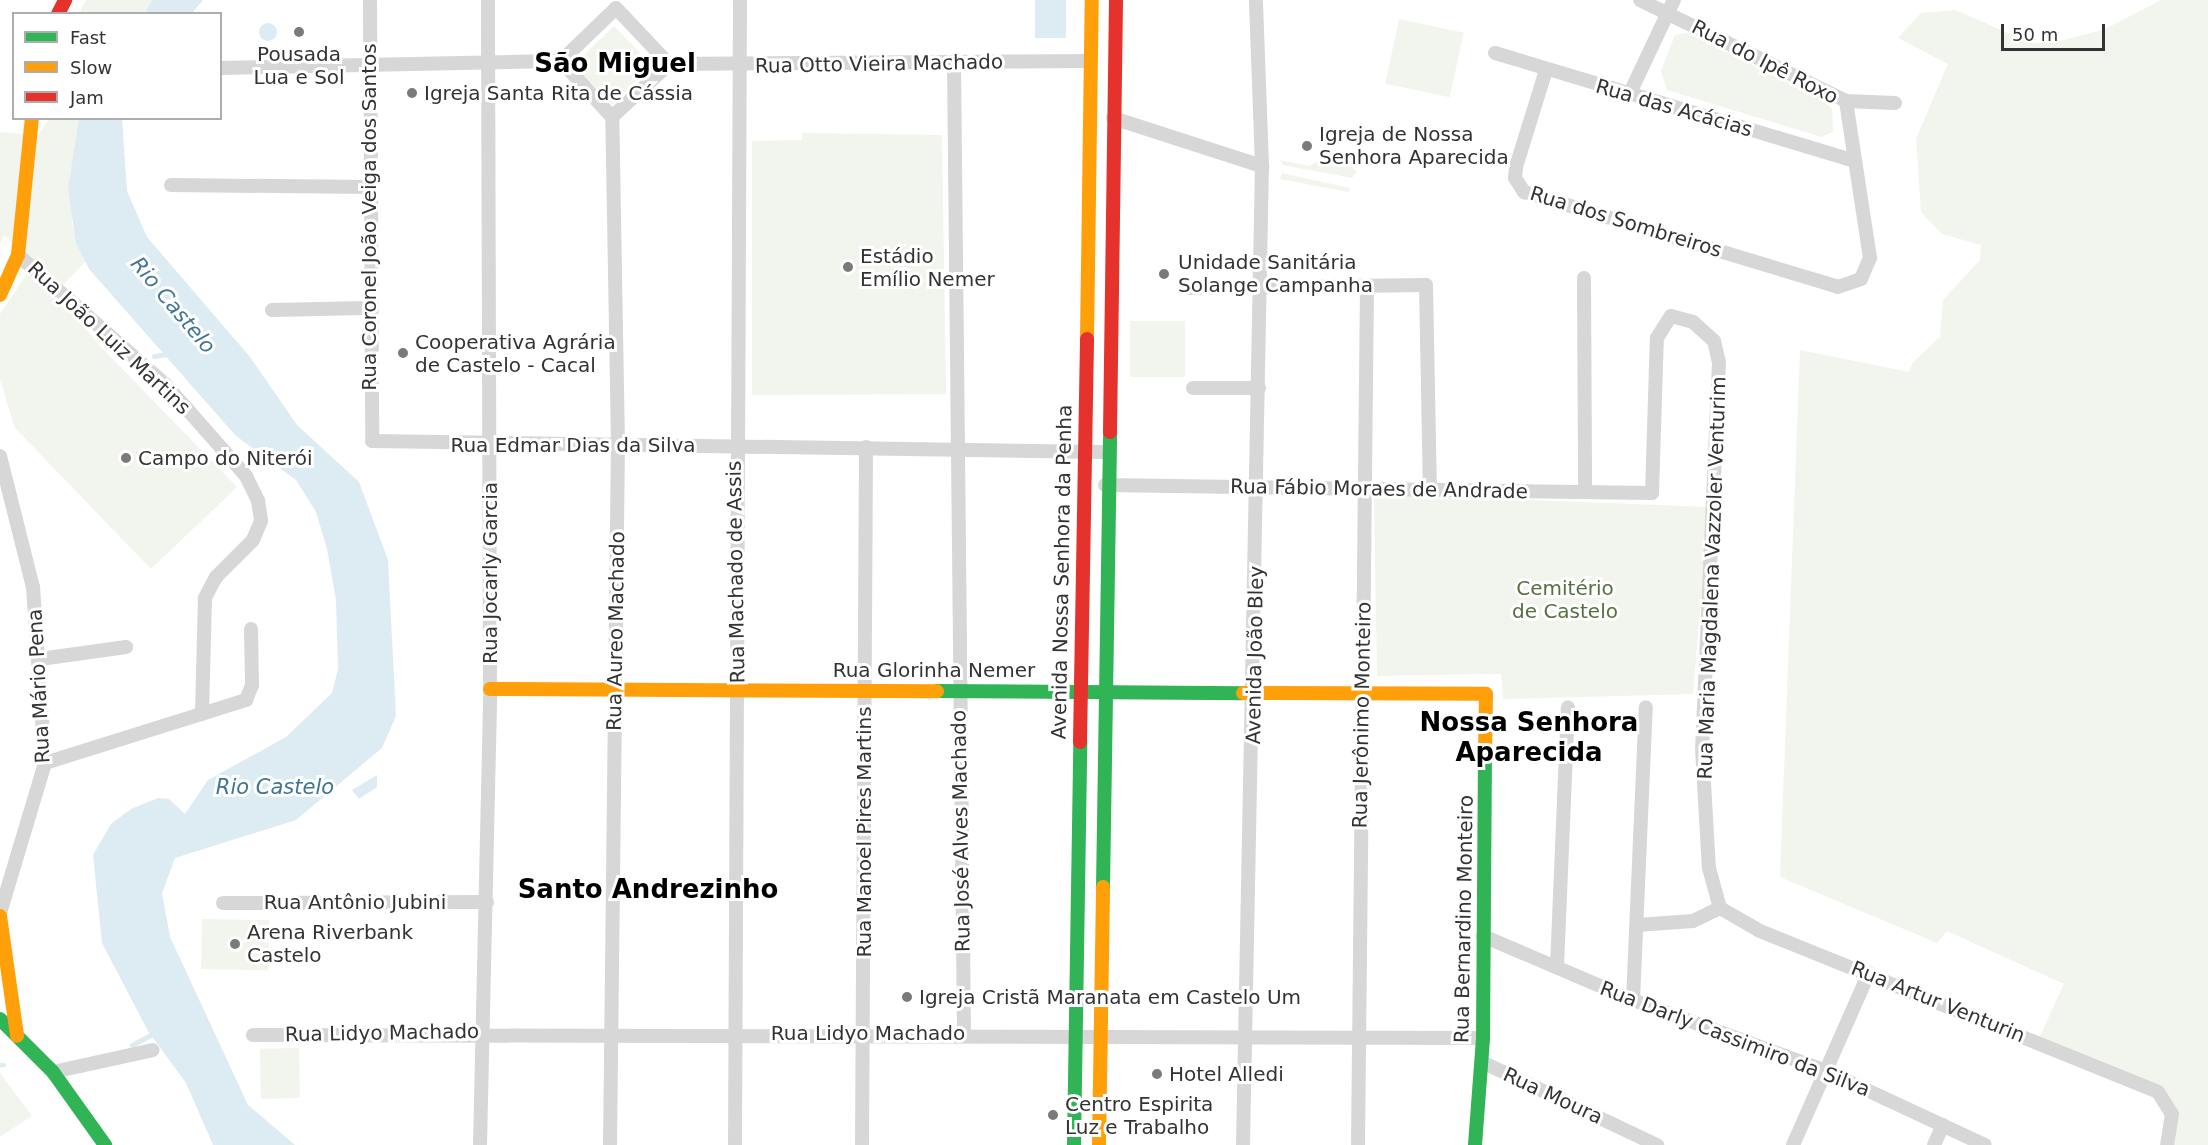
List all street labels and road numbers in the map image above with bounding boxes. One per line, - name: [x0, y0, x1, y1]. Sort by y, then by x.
- street label: Rua do Ipê Roxo: [1688, 15, 1842, 109]
- street label: Rua Coronel João Veiga dos Santos: [357, 43, 381, 391]
- street label: Rua Otto Vieira Machado: [755, 50, 1003, 78]
- street label: Rua das Acácias: [1593, 74, 1755, 142]
- street label: Rua dos Sombreiros: [1527, 181, 1725, 263]
- street label: Rua João Luiz Martins: [23, 256, 195, 420]
- street label: Rua Maria Magdalena Vazzoler Venturim: [1693, 376, 1731, 780]
- street label: Avenida Nossa Senhora da Penha: [1047, 404, 1077, 740]
- street label: Rua Edmar Dias da Silva: [450, 433, 696, 457]
- street label: Rua Machado de Assis: [722, 460, 750, 684]
- street label: Rua Fábio Moraes de Andrade: [1230, 474, 1528, 504]
- street label: Rua Jocarly Garcia: [478, 482, 502, 664]
- street label: Rua Aureo Machado: [602, 531, 630, 731]
- street label: Avenida João Bley: [1241, 566, 1269, 744]
- street label: Rua Jerônimo Monteiro: [1348, 601, 1376, 829]
- street label: Rua Mário Pena: [23, 608, 55, 764]
- street label: Rua Glorinha Nemer: [833, 658, 1035, 682]
- street label: Rua Manoel Pires Martins: [852, 706, 876, 958]
- street label: Rua José Alves Machado: [947, 710, 975, 952]
- street label: Rua Bernardino Monteiro: [1450, 795, 1478, 1043]
- street label: Rua Antônio Jubini: [264, 890, 446, 914]
- street label: Rua Artur Venturin: [1848, 956, 2028, 1048]
- street label: Rua Darly Cassimiro da Silva: [1597, 976, 1873, 1102]
- street label: Rua Lidyo Machado: [285, 1019, 479, 1047]
- street label: Rua Lidyo Machado: [771, 1021, 965, 1045]
- street label: Rua Moura: [1499, 1063, 1607, 1129]

